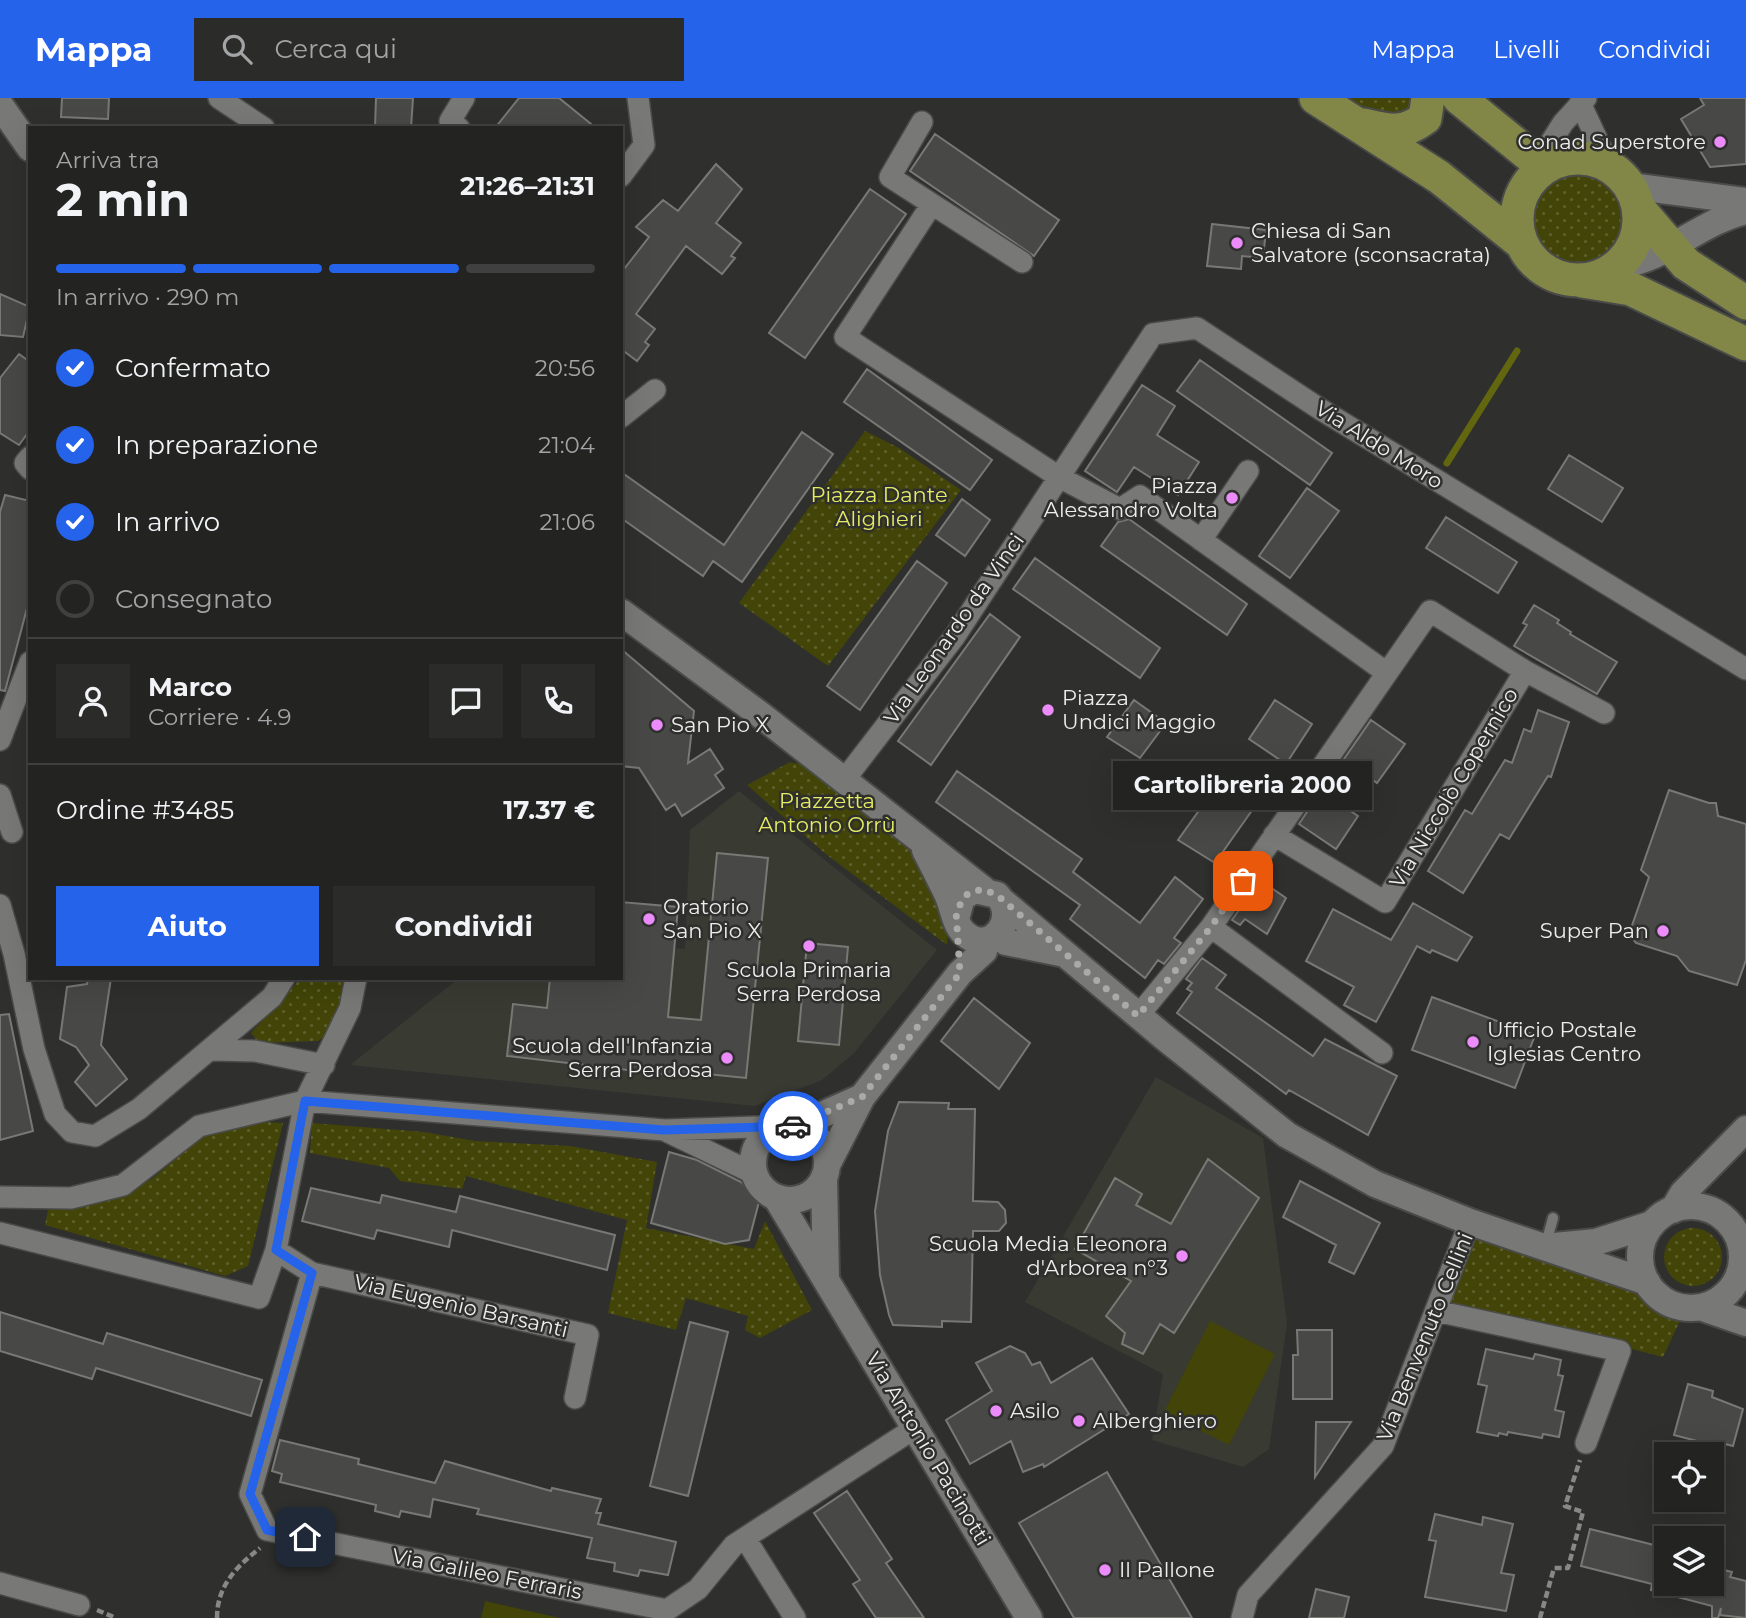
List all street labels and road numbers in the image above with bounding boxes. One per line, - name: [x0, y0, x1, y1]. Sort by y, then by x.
- street label: Via Aldo Moro: [1311, 395, 1448, 494]
- street label: Via Leonardo da Vinci: [878, 529, 1029, 729]
- street label: Via Niccolò Copernico: [1384, 683, 1523, 892]
- street label: Via Benvenuto Cellini: [1371, 1229, 1478, 1445]
- street label: Via Eugenio Barsanti: [352, 1269, 571, 1342]
- street label: Via Antonio Pacinotti: [861, 1348, 996, 1550]
- street label: Via Galileo Ferraris: [390, 1543, 584, 1604]

